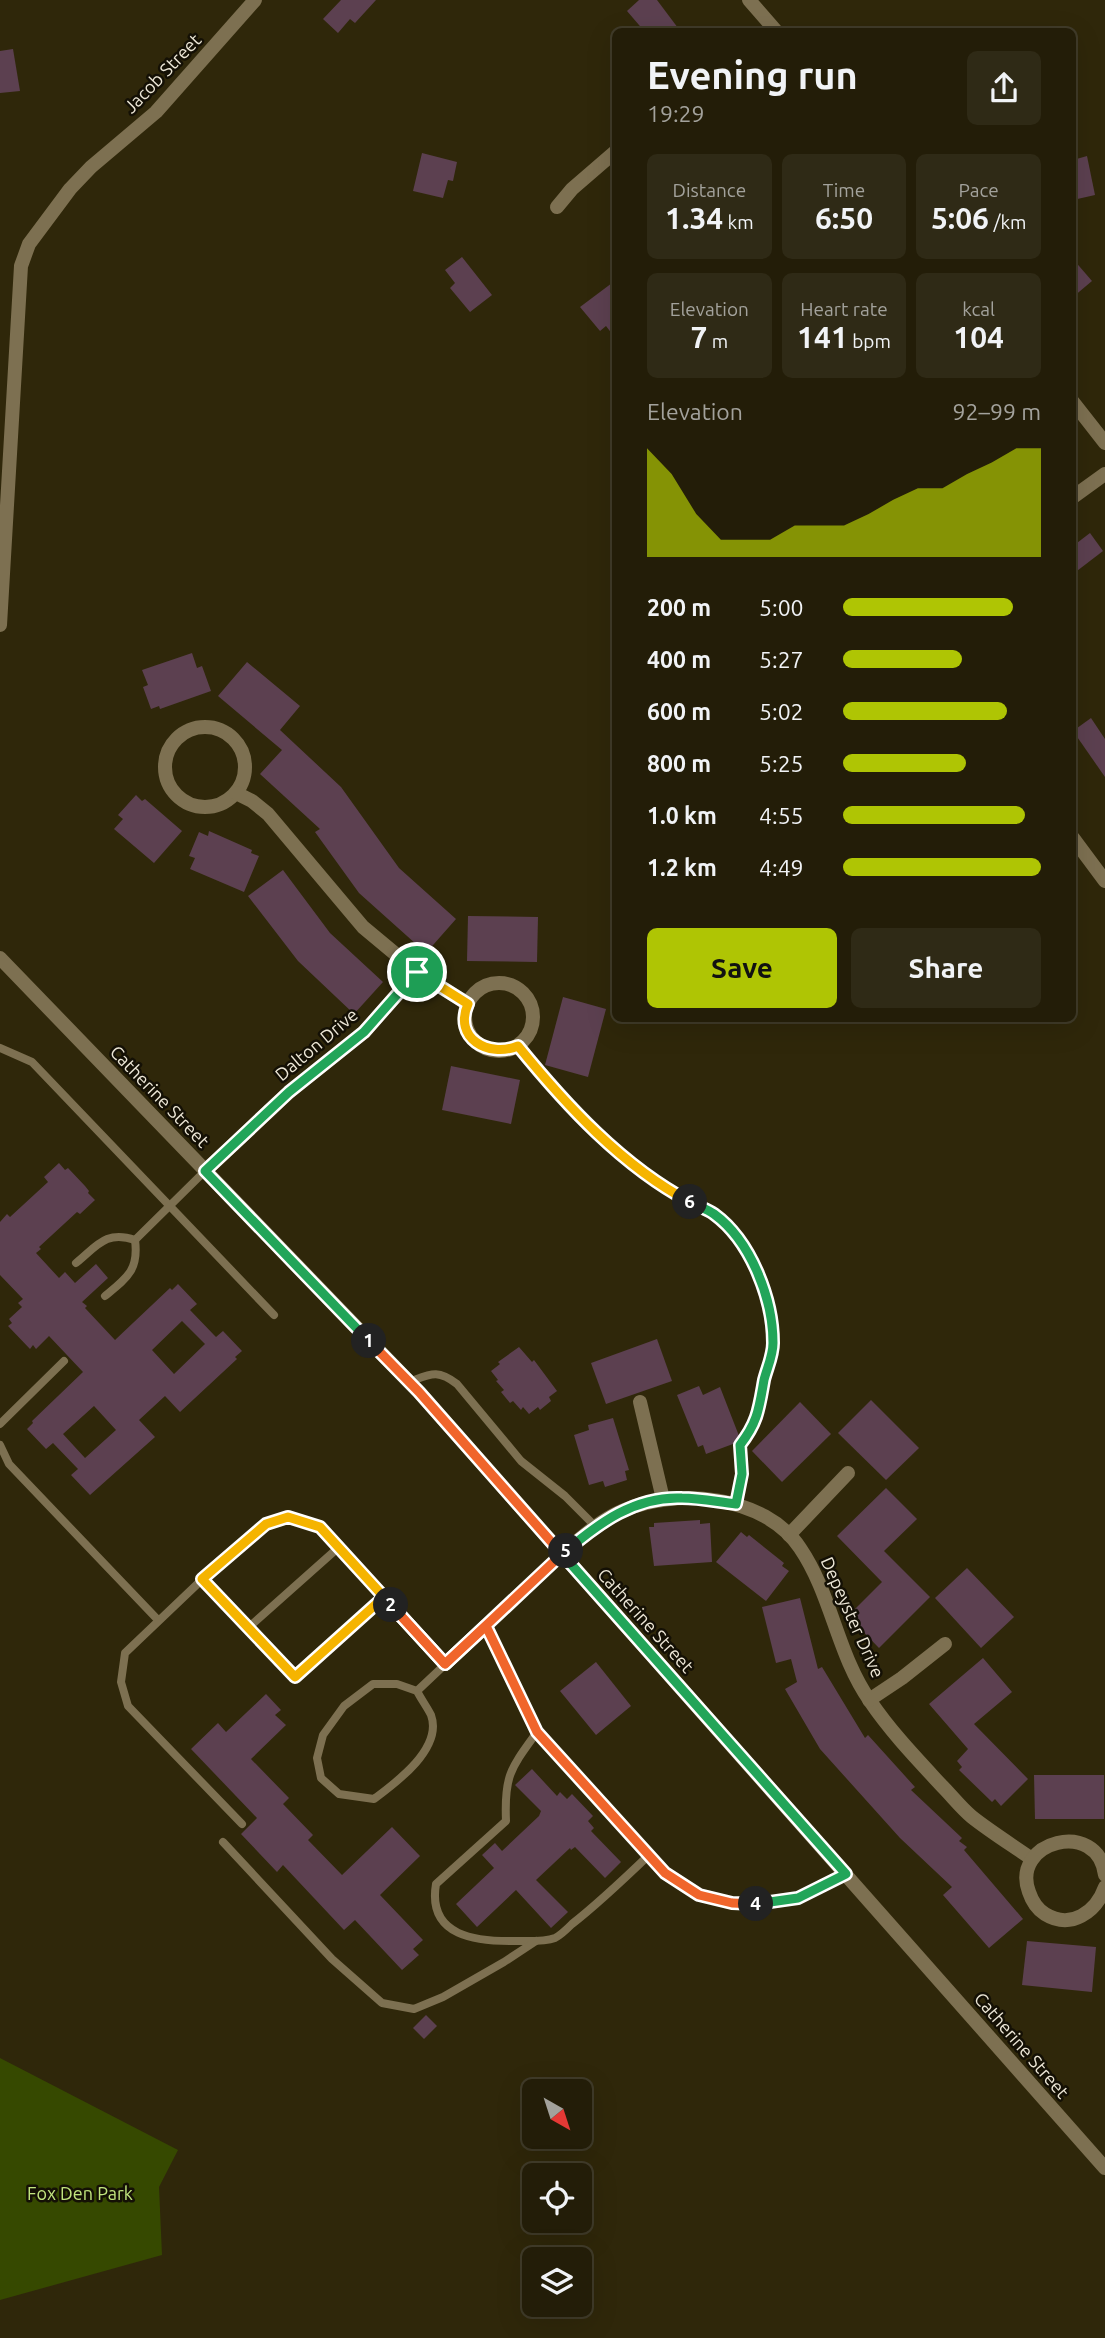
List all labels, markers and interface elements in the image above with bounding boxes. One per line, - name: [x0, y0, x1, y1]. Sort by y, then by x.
- street label: Jacob Street: [119, 29, 205, 117]
- button: share: [967, 51, 1041, 125]
- text: Evening run: [647, 54, 858, 96]
- text: 19:29: [647, 101, 705, 126]
- text: Distance: [673, 179, 746, 201]
- text: Time: [823, 179, 865, 201]
- text: Pace: [959, 179, 999, 201]
- text: 1.34: [665, 201, 723, 235]
- text: 6:50: [815, 201, 873, 235]
- text: 5:06: [931, 201, 989, 235]
- text: km: [723, 211, 754, 233]
- text: /km: [989, 211, 1026, 233]
- text: Elevation: [670, 298, 749, 320]
- text: Heart rate: [800, 298, 888, 320]
- text: kcal: [962, 298, 995, 320]
- text: 7: [690, 320, 707, 354]
- text: 141: [797, 320, 848, 354]
- text: 104: [953, 320, 1004, 354]
- text: m: [707, 330, 728, 352]
- text: bpm: [848, 330, 891, 352]
- text: Elevation: [647, 399, 743, 424]
- text: 92–99 m: [953, 399, 1041, 424]
- text: 200 m: [647, 595, 711, 620]
- text: 5:00: [759, 595, 804, 620]
- text: 400 m: [647, 647, 711, 672]
- text: 5:27: [759, 647, 804, 672]
- text: 600 m: [647, 699, 711, 724]
- text: 5:02: [759, 699, 804, 724]
- text: 800 m: [647, 751, 711, 776]
- text: 5:25: [759, 751, 804, 776]
- text: 1.0 km: [647, 803, 717, 828]
- text: 4:55: [759, 803, 804, 828]
- text: 1.2 km: [647, 855, 717, 880]
- text: 4:49: [759, 855, 804, 880]
- button: Save: [647, 928, 837, 1008]
- button: Share: [851, 928, 1041, 1008]
- pin: [387, 942, 447, 1002]
- icon: arrive: [398, 953, 436, 991]
- street label: Dalton Drive: [271, 1004, 361, 1084]
- street label: Catherine Street: [106, 1041, 214, 1151]
- pin: 6: [672, 1184, 708, 1220]
- text: 6: [684, 1190, 695, 1212]
- pin: 1: [352, 1324, 386, 1358]
- text: 1: [363, 1329, 374, 1351]
- pin: 5: [548, 1534, 584, 1568]
- text: 5: [560, 1539, 571, 1561]
- street label: Depeyster Drive: [817, 1554, 889, 1680]
- street label: Catherine Street: [594, 1564, 698, 1676]
- pin: 2: [374, 1588, 408, 1622]
- text: 2: [385, 1593, 396, 1615]
- pin: 4: [738, 1886, 774, 1922]
- text: 4: [750, 1892, 761, 1914]
- street label: Catherine Street: [971, 1988, 1073, 2102]
- north arrow: [522, 2079, 592, 2149]
- map controls: [522, 2079, 592, 2317]
- button: locate: [522, 2163, 592, 2233]
- park label: Fox Den Park: [27, 2183, 133, 2203]
- button: layers: [522, 2247, 592, 2317]

